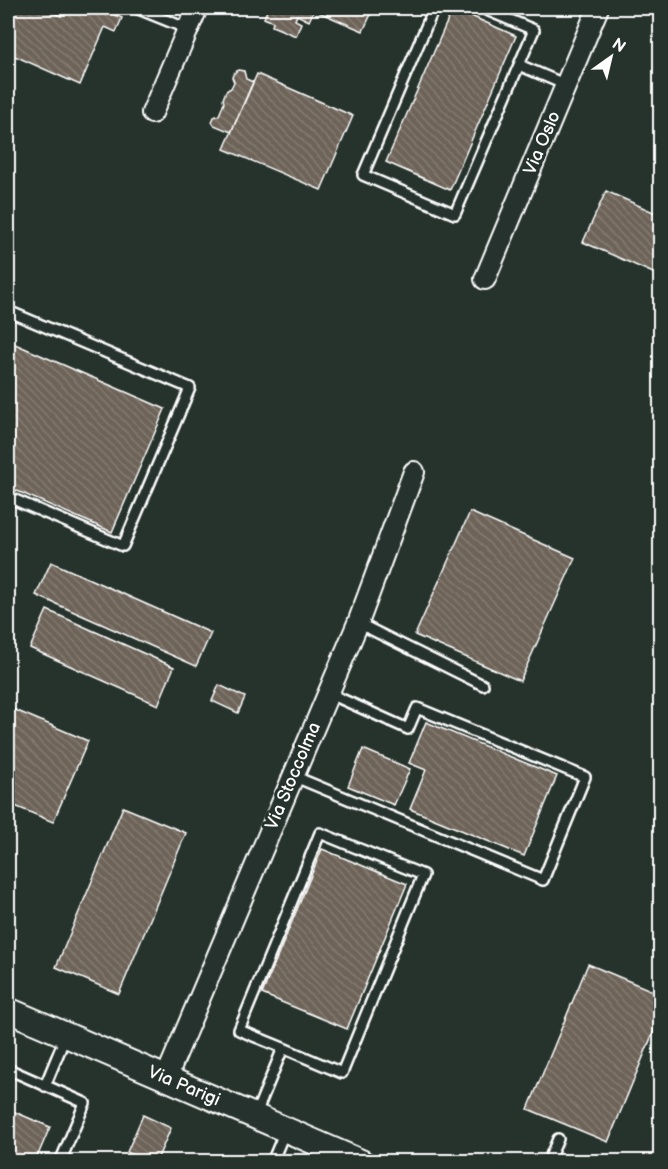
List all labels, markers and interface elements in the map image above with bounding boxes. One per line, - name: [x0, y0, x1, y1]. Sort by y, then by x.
- north arrow: [581, 27, 641, 87]
- text: N: [608, 35, 629, 57]
- street label: Via Oslo: [519, 108, 565, 178]
- street label: Via Stoccolma: [261, 719, 325, 833]
- street label: Via Parigi: [145, 1061, 223, 1111]

